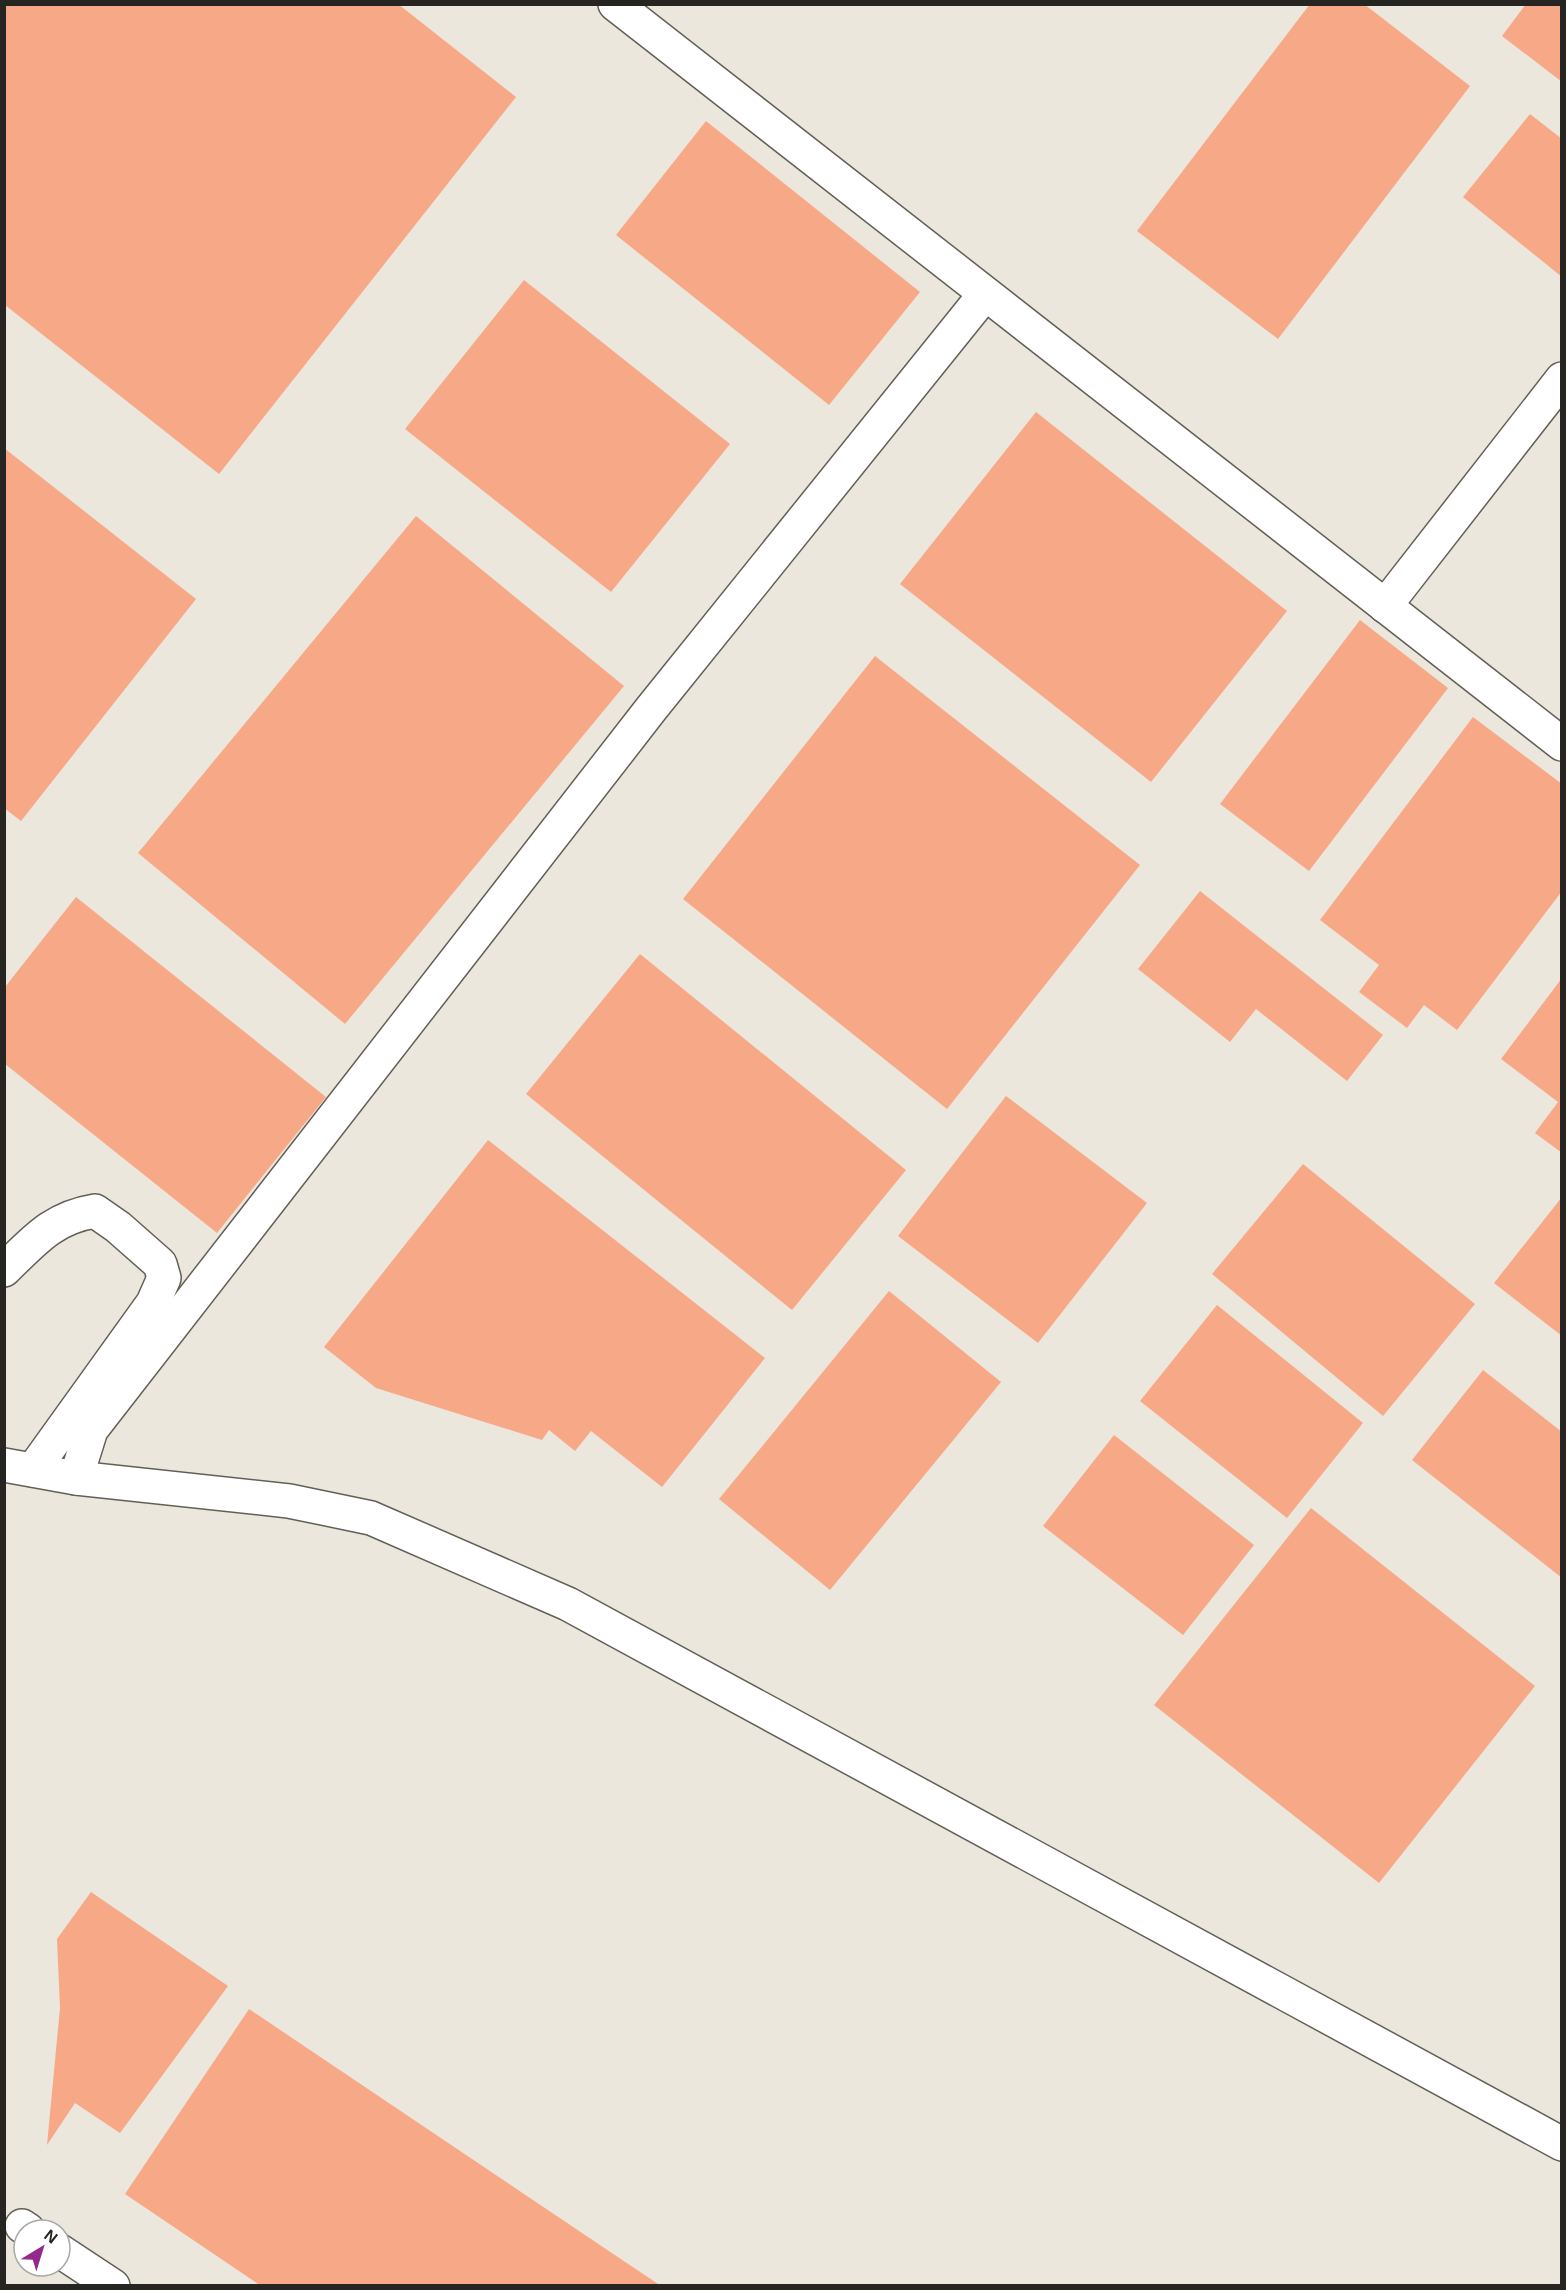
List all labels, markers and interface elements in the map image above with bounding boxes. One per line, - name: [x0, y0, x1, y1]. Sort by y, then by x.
- north arrow: [12, 2218, 72, 2278]
- text: N: [41, 2226, 61, 2247]

